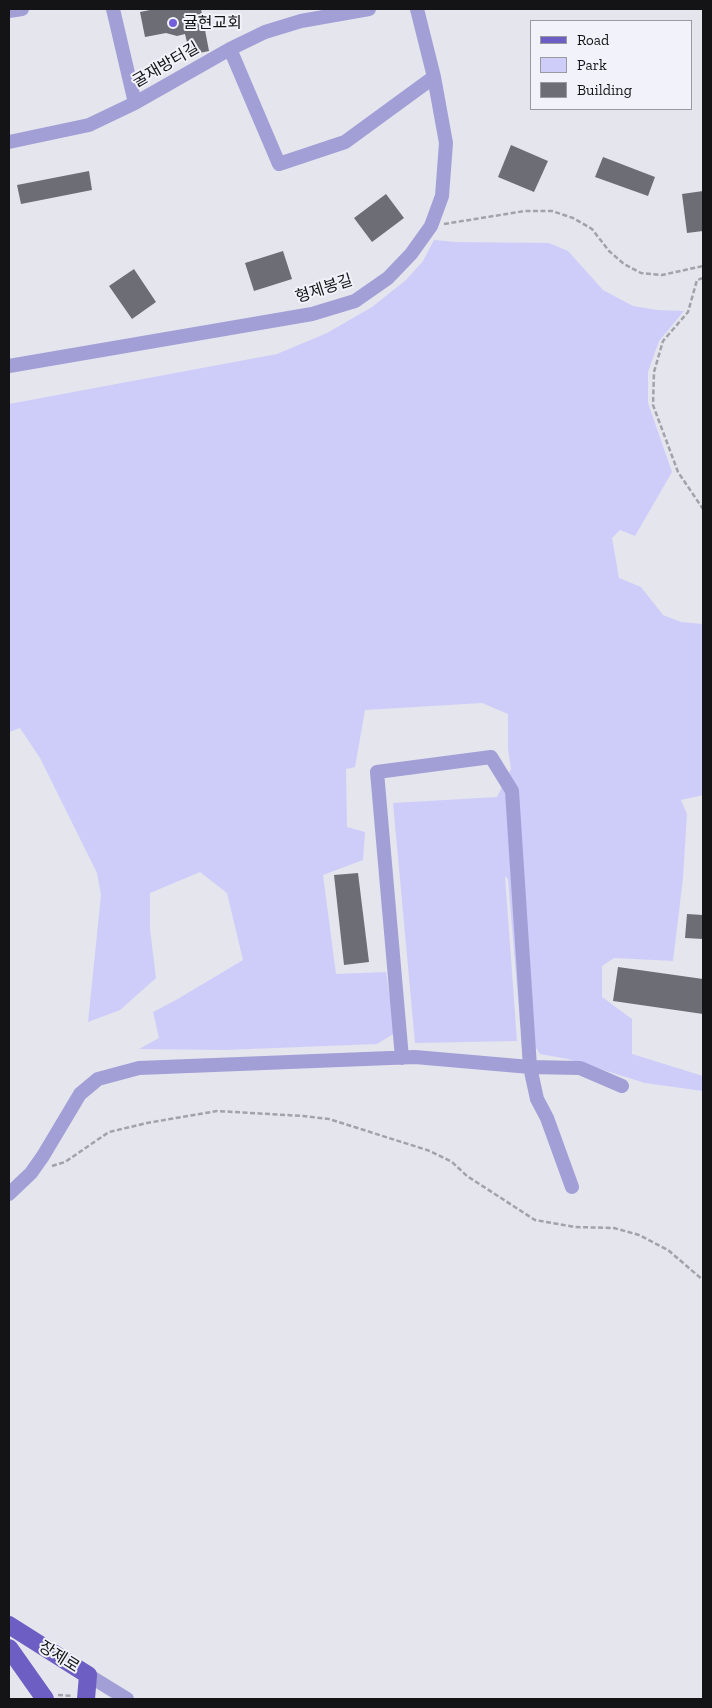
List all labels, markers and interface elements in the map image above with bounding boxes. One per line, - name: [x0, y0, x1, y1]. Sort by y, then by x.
- place label: 귤현교회: [183, 13, 242, 33]
- marker: 귤현교회: [167, 17, 179, 29]
- legend: [530, 20, 692, 110]
- text: Road: [577, 31, 609, 49]
- street label: 굴재방터길: [129, 38, 203, 92]
- text: Park: [577, 56, 607, 74]
- text: Building: [577, 81, 632, 99]
- street label: 형제봉길: [293, 271, 355, 307]
- street label: 장제로: [35, 1637, 83, 1677]

